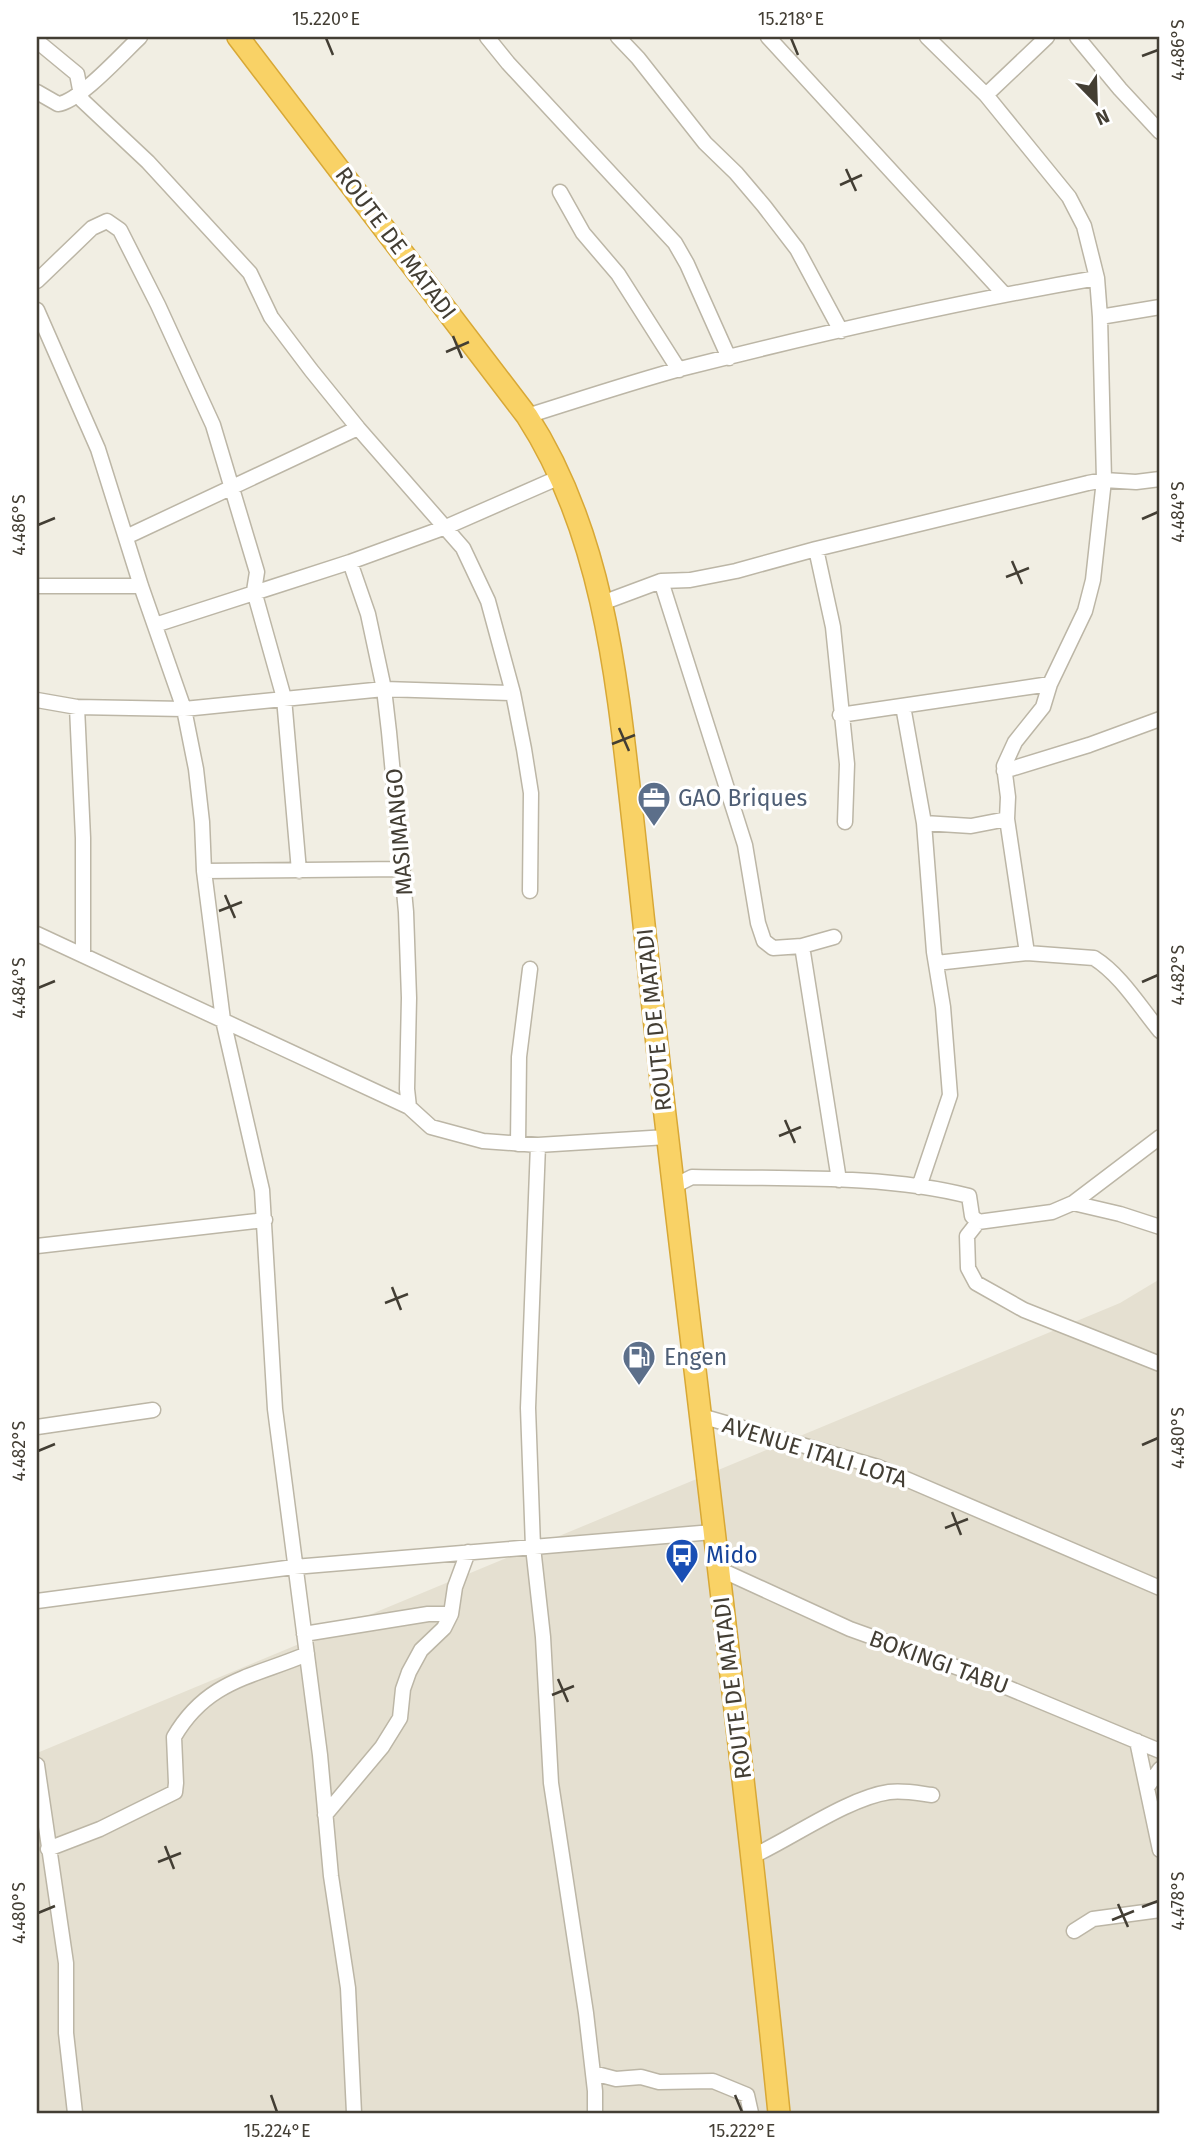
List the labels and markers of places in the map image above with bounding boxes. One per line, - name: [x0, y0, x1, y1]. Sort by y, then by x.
- office icon: GAO Briques: [635, 779, 673, 828]
- place label: GAO Briques: [678, 784, 807, 812]
- fuel station icon: Engen: [620, 1338, 658, 1387]
- place label: Engen: [664, 1343, 727, 1371]
- bus stop icon: Mido: [663, 1536, 701, 1585]
- place label: Mido: [706, 1541, 758, 1569]

